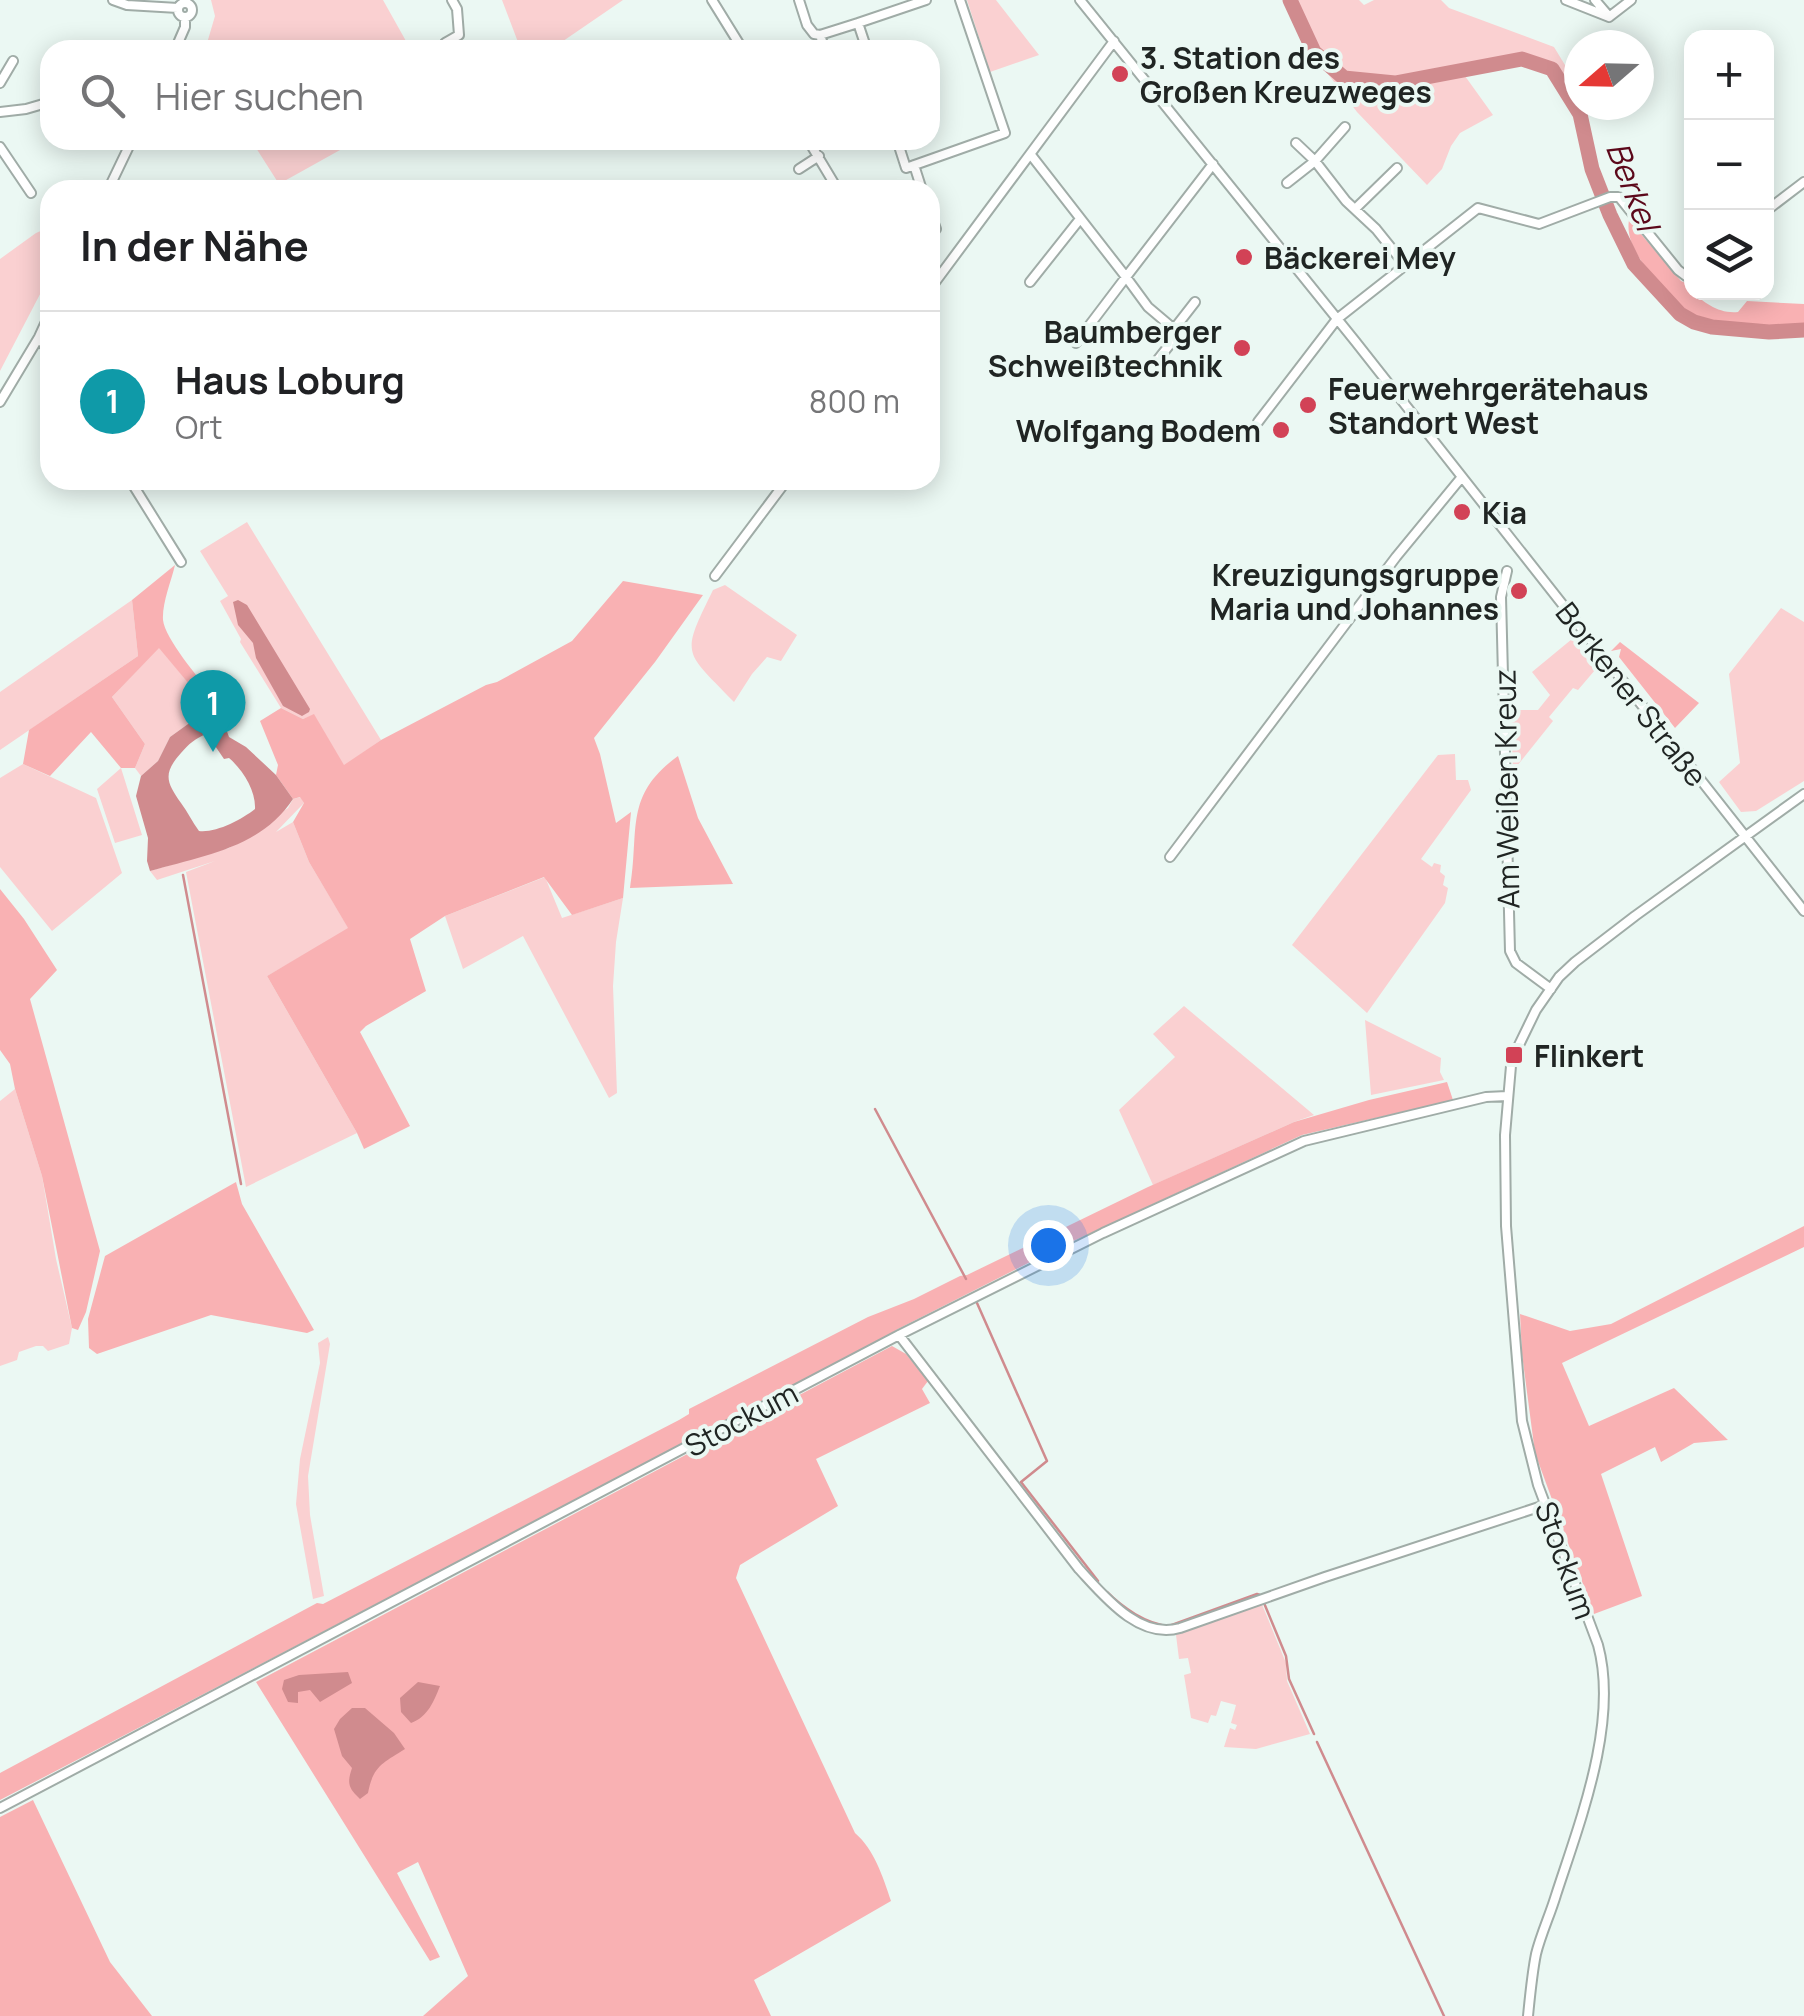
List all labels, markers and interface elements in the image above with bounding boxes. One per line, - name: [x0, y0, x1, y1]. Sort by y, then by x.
- north arrow: [1564, 30, 1654, 120]
- map controls: [1684, 30, 1774, 300]
- button: +: [1684, 30, 1774, 120]
- place label: 3. Station des Großen Kreuzweges: [1140, 37, 1432, 112]
- search box: [40, 40, 940, 150]
- marker: 3. Station des Großen Kreuzweges: [1109, 63, 1131, 85]
- icon: search: [75, 68, 130, 123]
- text: Hier suchen: [155, 69, 364, 121]
- button: −: [1684, 120, 1774, 210]
- water label: Berkel: [1596, 135, 1671, 240]
- button: layers: [1684, 210, 1774, 300]
- text: In der Nähe: [80, 216, 309, 274]
- place label: Bäckerei Mey: [1264, 237, 1456, 278]
- marker: Bäckerei Mey: [1233, 246, 1255, 268]
- place label: Baumberger Schweißtechnik: [988, 311, 1223, 386]
- marker: Baumberger Schweißtechnik: [1231, 337, 1253, 359]
- text: Haus Loburg: [175, 353, 405, 405]
- place label: Feuerwehrgerätehaus Standort West: [1328, 368, 1648, 443]
- text: 1: [105, 379, 120, 423]
- text: 800 m: [809, 379, 900, 423]
- marker: Feuerwehrgerätehaus Standort West: [1297, 394, 1319, 416]
- text: Ort: [175, 405, 223, 449]
- place label: Wolfgang Bodem: [1016, 410, 1261, 451]
- marker: Wolfgang Bodem: [1270, 419, 1292, 441]
- place label: Kia: [1482, 492, 1527, 533]
- marker: Kia: [1451, 501, 1473, 523]
- place label: Kreuzigungsgruppe Maria und Johannes: [1209, 554, 1499, 629]
- marker: Kreuzigungsgruppe Maria und Johannes: [1508, 580, 1530, 602]
- street label: Borkener Straße: [1547, 593, 1717, 795]
- street label: Am Weißen Kreuz: [1483, 669, 1529, 909]
- pin: 1: [180, 670, 246, 752]
- place label: Flinkert: [1534, 1035, 1644, 1076]
- marker: Flinkert: [1503, 1044, 1525, 1066]
- your location: [1023, 1220, 1074, 1271]
- street label: Stockum: [677, 1372, 805, 1466]
- street label: Stockum: [1526, 1495, 1606, 1625]

